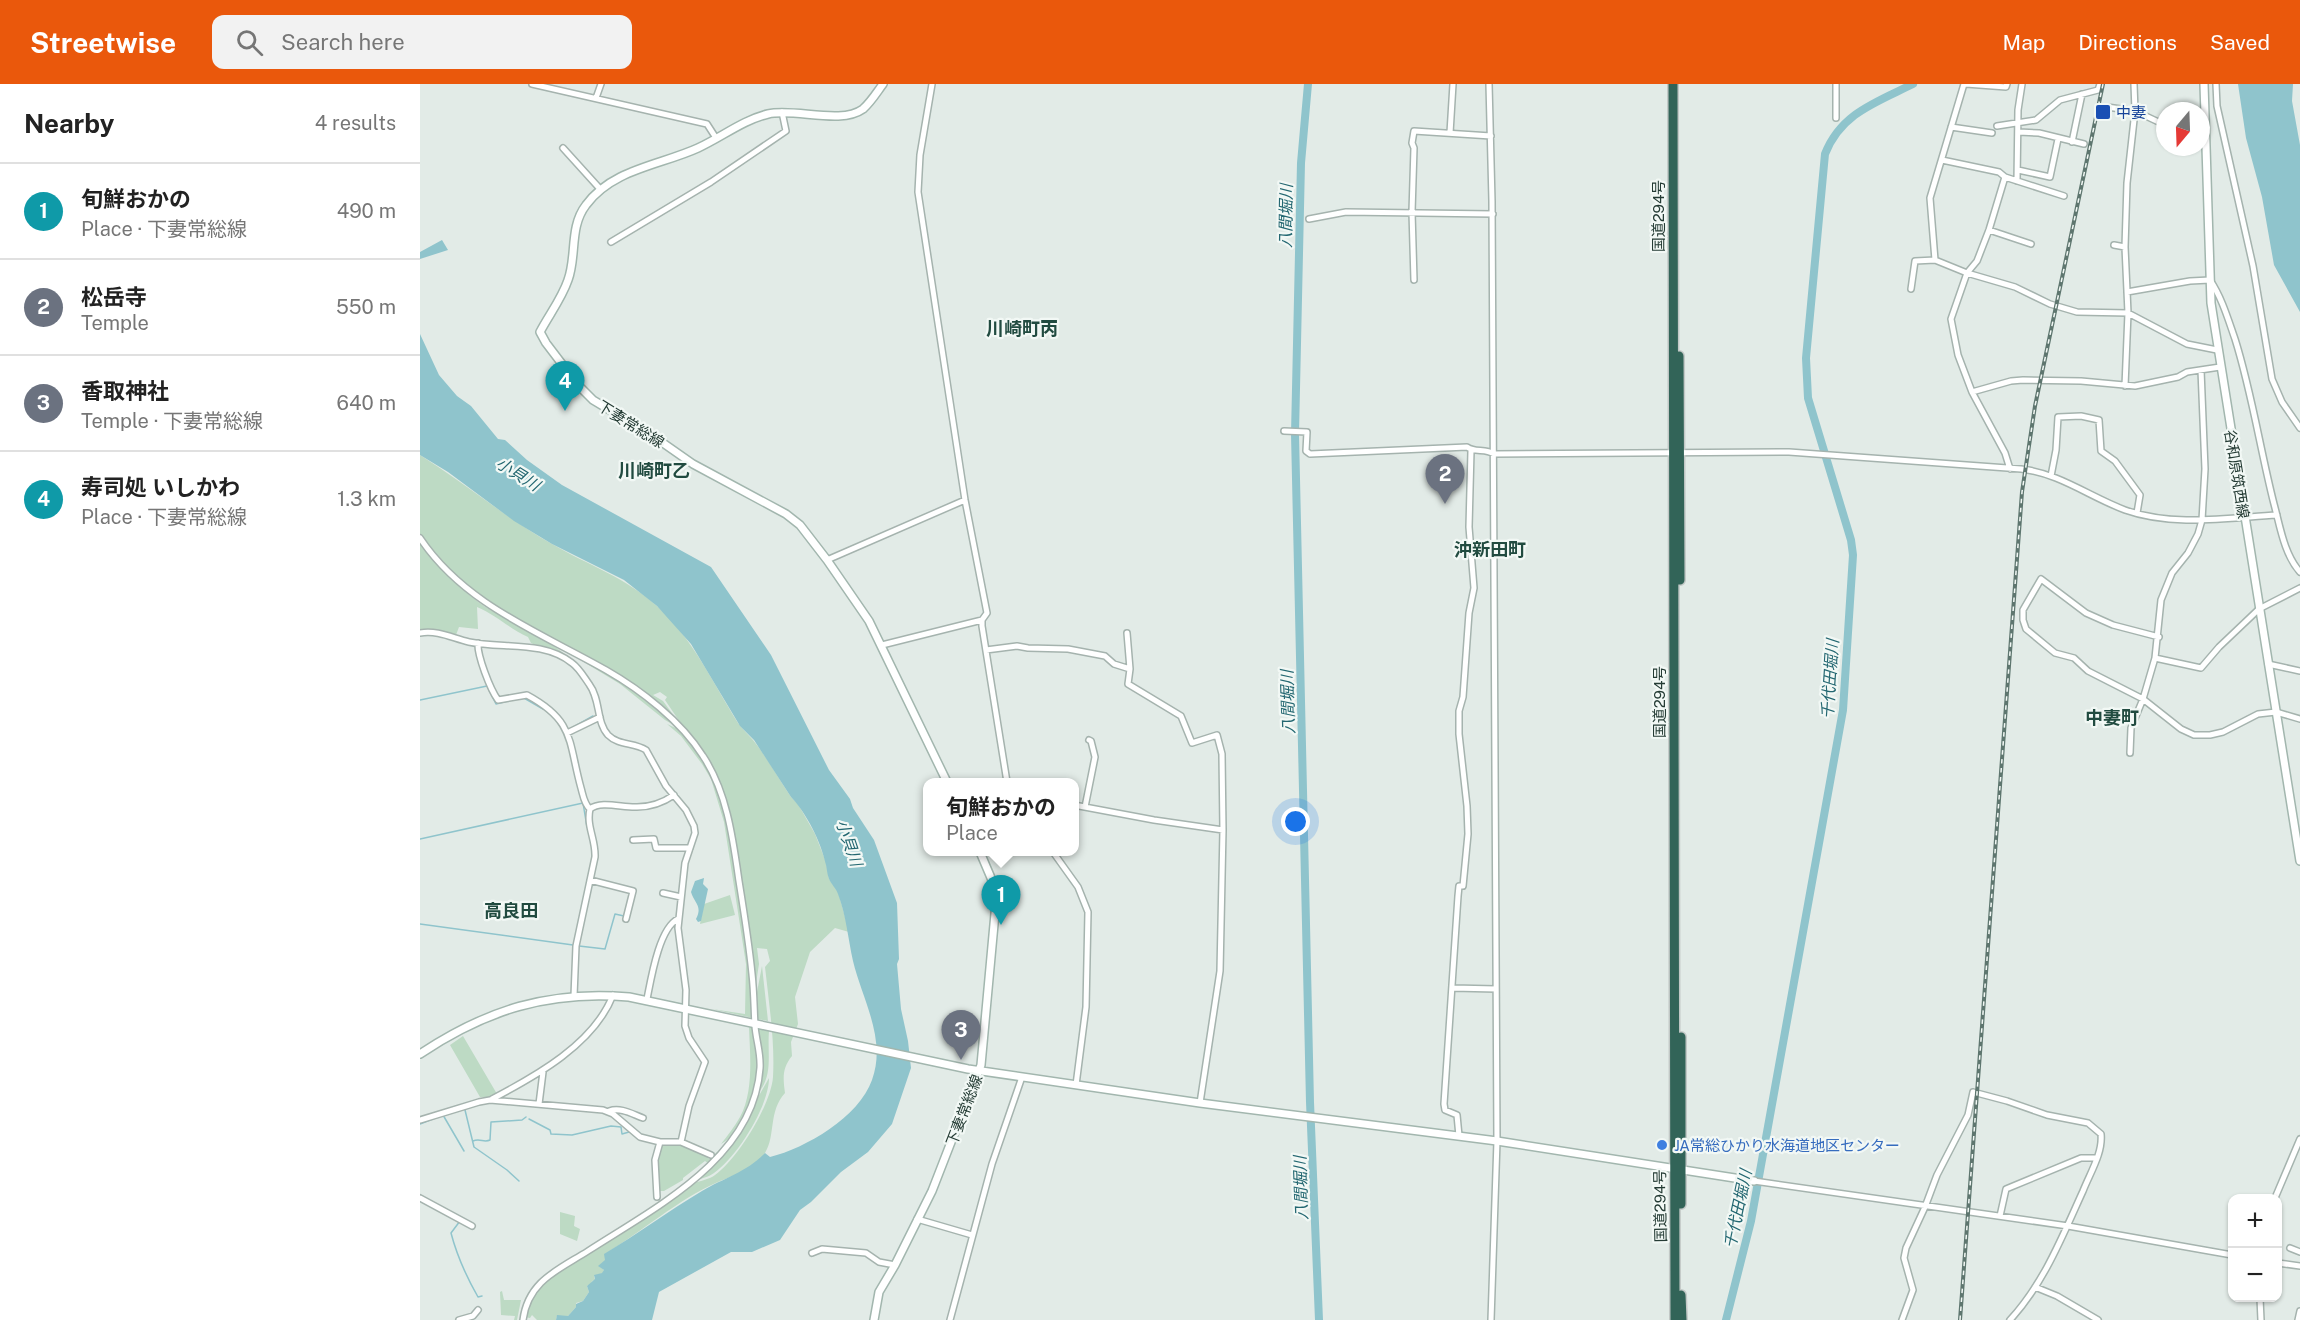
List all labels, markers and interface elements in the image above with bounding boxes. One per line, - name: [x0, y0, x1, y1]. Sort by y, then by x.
- search box: [212, 15, 632, 69]
- text: Streetwise: [30, 26, 176, 59]
- icon: search: [233, 26, 266, 59]
- text: Search here: [281, 29, 405, 55]
- text: Map: [2003, 30, 2045, 55]
- text: Directions: [2078, 30, 2177, 55]
- text: Saved: [2210, 30, 2270, 55]
- north arrow: [2156, 102, 2210, 156]
- marker: 中妻: [2094, 103, 2112, 121]
- place label: 中妻: [2116, 104, 2146, 121]
- text: Nearby: [24, 108, 114, 139]
- text: 4 results: [315, 111, 396, 135]
- street label: 国道294号: [1650, 180, 1667, 252]
- water label: 八間堀川: [1276, 182, 1296, 248]
- text: 旬鮮おかの: [81, 186, 191, 212]
- text: 1: [39, 199, 48, 223]
- text: 490 m: [337, 199, 396, 223]
- text: Place · 下妻常総線: [81, 217, 247, 241]
- text: 松岳寺: [81, 284, 147, 310]
- text: 2: [37, 295, 50, 319]
- text: 550 m: [336, 295, 396, 319]
- text: Temple: [81, 311, 149, 335]
- district label: 川崎町丙: [986, 318, 1058, 339]
- pin: 4: [546, 362, 584, 411]
- text: 香取神社: [81, 378, 169, 404]
- text: 3: [37, 391, 50, 415]
- text: 640 m: [337, 391, 396, 415]
- street label: 下妻常総線: [595, 397, 667, 451]
- text: Temple · 下妻常総線: [81, 409, 263, 433]
- street label: 谷和原筑西線: [2222, 428, 2252, 520]
- water label: 小貝川: [493, 453, 545, 496]
- pin: 2: [1426, 454, 1464, 504]
- district label: 川崎町乙: [618, 460, 690, 481]
- text: 寿司処 いしかわ: [81, 474, 240, 500]
- text: 4: [37, 487, 50, 511]
- text: 1.3 km: [337, 487, 396, 511]
- text: Place · 下妻常総線: [81, 505, 247, 529]
- district label: 沖新田町: [1454, 539, 1526, 560]
- water label: 千代田堀川: [1818, 636, 1842, 720]
- street label: 国道294号: [1651, 666, 1668, 738]
- water label: 八間堀川: [1277, 668, 1299, 734]
- district label: 中妻町: [2085, 707, 2139, 728]
- popup: [923, 778, 1079, 856]
- text: 旬鮮おかの: [946, 794, 1056, 820]
- your location: [1281, 807, 1310, 836]
- water label: 小貝川: [832, 817, 866, 871]
- text: Place: [946, 821, 998, 845]
- pin: 1: [982, 876, 1020, 925]
- district label: 高良田: [484, 900, 538, 921]
- pin: 3: [942, 1010, 980, 1060]
- street label: 下妻常総線: [943, 1072, 985, 1148]
- place label: JA常総ひかり水海道地区センター: [1674, 1137, 1900, 1154]
- marker: JA常総ひかり水海道地区センター: [1655, 1138, 1669, 1152]
- water label: 八間堀川: [1290, 1154, 1312, 1220]
- water label: 千代田堀川: [1720, 1166, 1756, 1250]
- street label: 国道294号: [1651, 1169, 1669, 1243]
- map controls: [2228, 1194, 2282, 1302]
- button: +: [2228, 1194, 2282, 1248]
- button: −: [2228, 1248, 2282, 1302]

